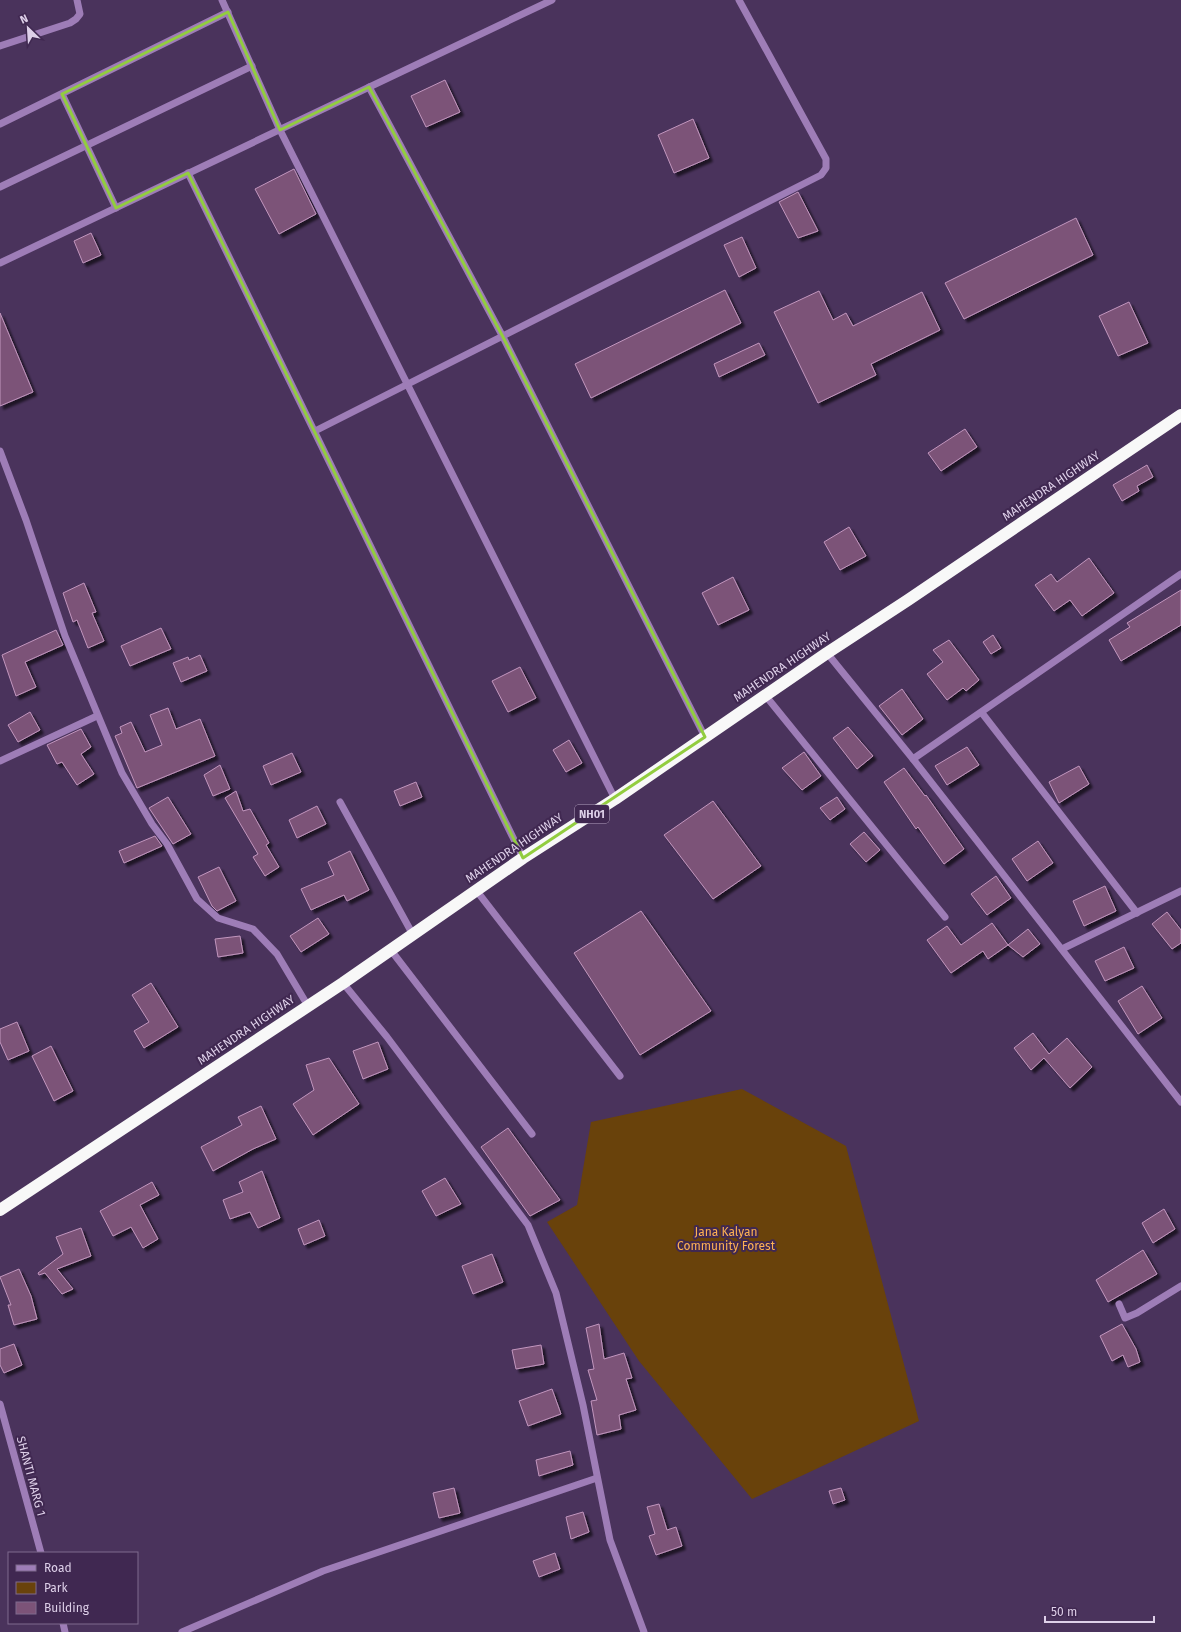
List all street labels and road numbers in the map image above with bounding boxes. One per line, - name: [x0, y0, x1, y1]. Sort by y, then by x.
- street label: MAHENDRA HIGHWAY: [1000, 448, 1103, 524]
- street label: MAHENDRA HIGHWAY: [731, 629, 834, 705]
- road number: NH01: [575, 805, 609, 823]
- street label: MAHENDRA HIGHWAY: [463, 810, 566, 886]
- street label: MAHENDRA HIGHWAY: [195, 992, 298, 1068]
- street label: SHANTI MARG 1: [14, 1435, 48, 1517]

